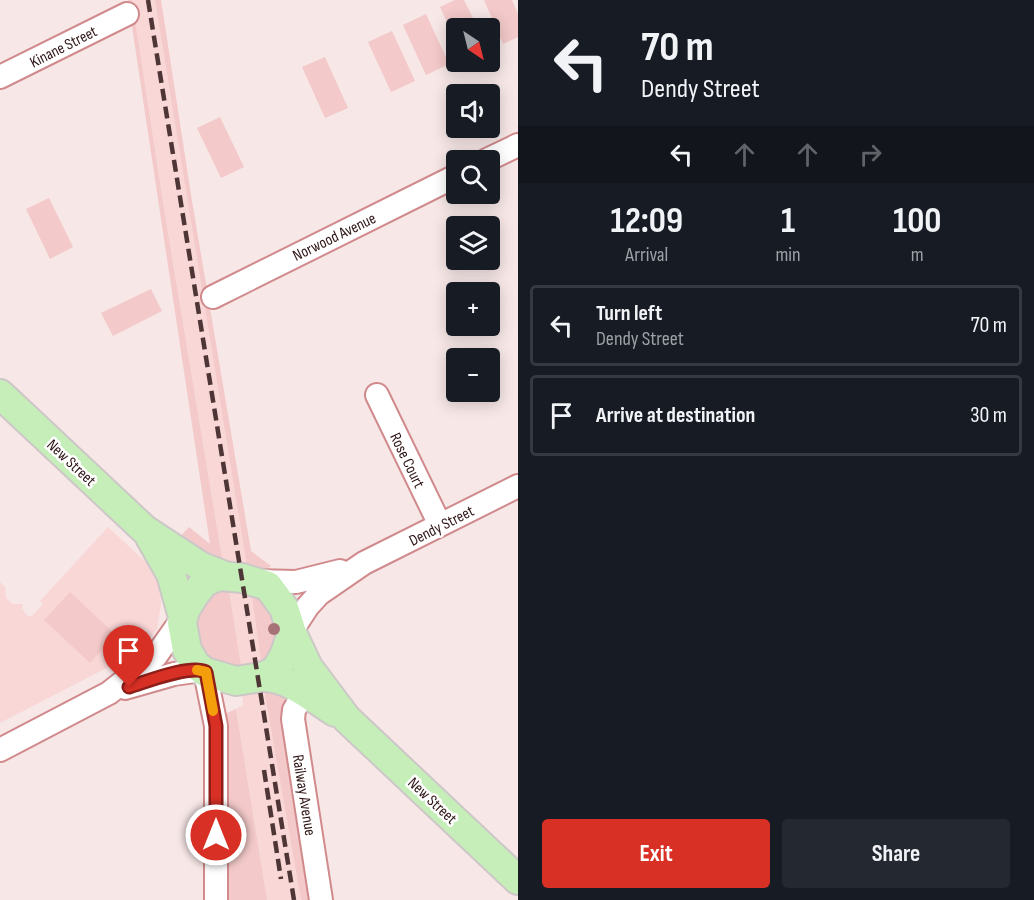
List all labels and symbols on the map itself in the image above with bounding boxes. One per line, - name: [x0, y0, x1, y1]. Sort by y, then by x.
- north arrow: [446, 18, 500, 72]
- street label: Kinane Street: [27, 22, 101, 72]
- street label: Norwood Avenue: [290, 209, 379, 266]
- street label: Rose Court: [385, 430, 428, 492]
- street label: New Street: [43, 436, 99, 491]
- street label: Dendy Street: [406, 502, 477, 551]
- pin: [103, 625, 154, 687]
- street label: Railway Avenue: [288, 753, 319, 837]
- street label: New Street: [404, 774, 460, 829]
- position arrow: [184, 803, 248, 867]

